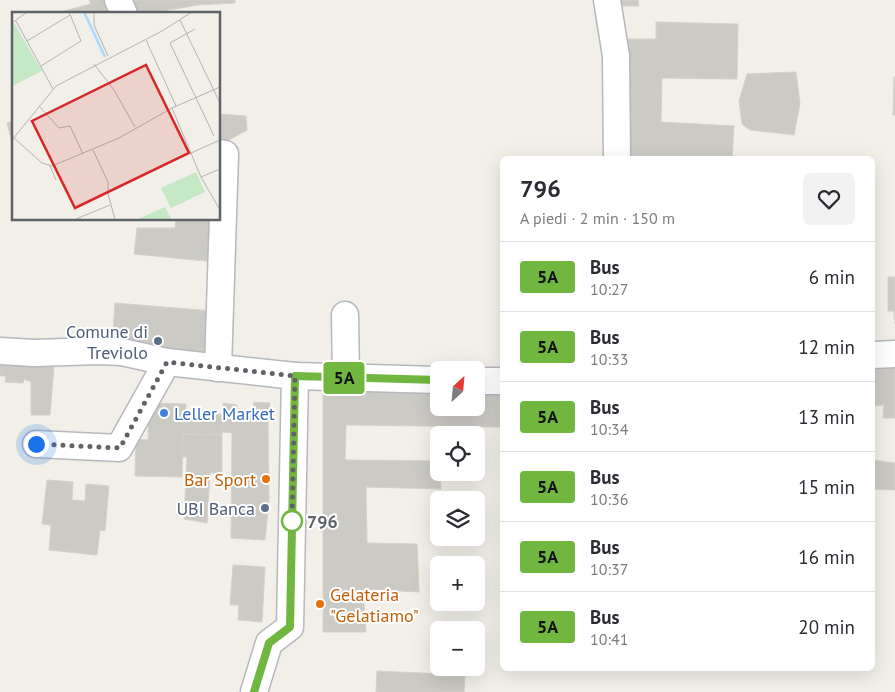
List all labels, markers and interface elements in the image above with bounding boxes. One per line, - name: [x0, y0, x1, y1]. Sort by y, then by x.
- inset map: [12, 12, 220, 220]
- text: 796: [520, 173, 561, 204]
- button: heart: [803, 173, 855, 225]
- text: A piedi · 2 min · 150 m: [520, 208, 675, 228]
- text: Bus: [590, 255, 619, 279]
- text: 5A: [537, 265, 558, 288]
- text: 6 min: [809, 265, 855, 289]
- text: 10:27: [590, 279, 628, 299]
- place label: Comune di Treviolo: [66, 320, 148, 364]
- text: Bus: [590, 325, 619, 349]
- marker: Comune di Treviolo: [152, 335, 164, 347]
- text: 5A: [537, 335, 558, 358]
- text: 12 min: [798, 335, 855, 359]
- text: 10:33: [590, 349, 628, 369]
- north arrow: [430, 361, 485, 416]
- map controls: [430, 361, 485, 676]
- line badge: 5A: [322, 362, 366, 394]
- text: 5A: [333, 366, 355, 389]
- text: Bus: [590, 395, 619, 419]
- place label: Leller Market: [174, 402, 275, 425]
- text: 5A: [537, 405, 558, 428]
- text: 13 min: [798, 405, 855, 429]
- marker: Leller Market: [158, 407, 170, 419]
- text: 10:34: [590, 419, 628, 439]
- button: locate: [430, 426, 485, 481]
- your location: [24, 432, 49, 457]
- text: Bus: [590, 465, 619, 489]
- place label: Bar Sport: [184, 468, 256, 491]
- marker: Bar Sport: [260, 473, 272, 485]
- text: 5A: [537, 475, 558, 498]
- text: 15 min: [798, 475, 855, 499]
- text: 10:36: [590, 489, 628, 509]
- button: layers: [430, 491, 485, 546]
- place label: UBI Banca: [176, 497, 255, 520]
- marker: UBI Banca: [259, 502, 271, 514]
- marker: 796: [281, 510, 303, 532]
- place label: 796: [307, 510, 338, 533]
- text: Bus: [590, 535, 619, 559]
- text: 5A: [537, 545, 558, 568]
- text: 16 min: [798, 545, 855, 569]
- button: +: [430, 556, 485, 611]
- text: 10:37: [590, 559, 628, 579]
- place label: Gelateria "Gelatiamo": [330, 583, 419, 627]
- marker: Gelateria "Gelatiamo": [314, 598, 326, 610]
- text: Bus: [590, 605, 619, 629]
- text: 5A: [537, 615, 558, 638]
- text: 20 min: [798, 615, 855, 639]
- button: −: [430, 621, 485, 676]
- text: 10:41: [590, 629, 628, 649]

